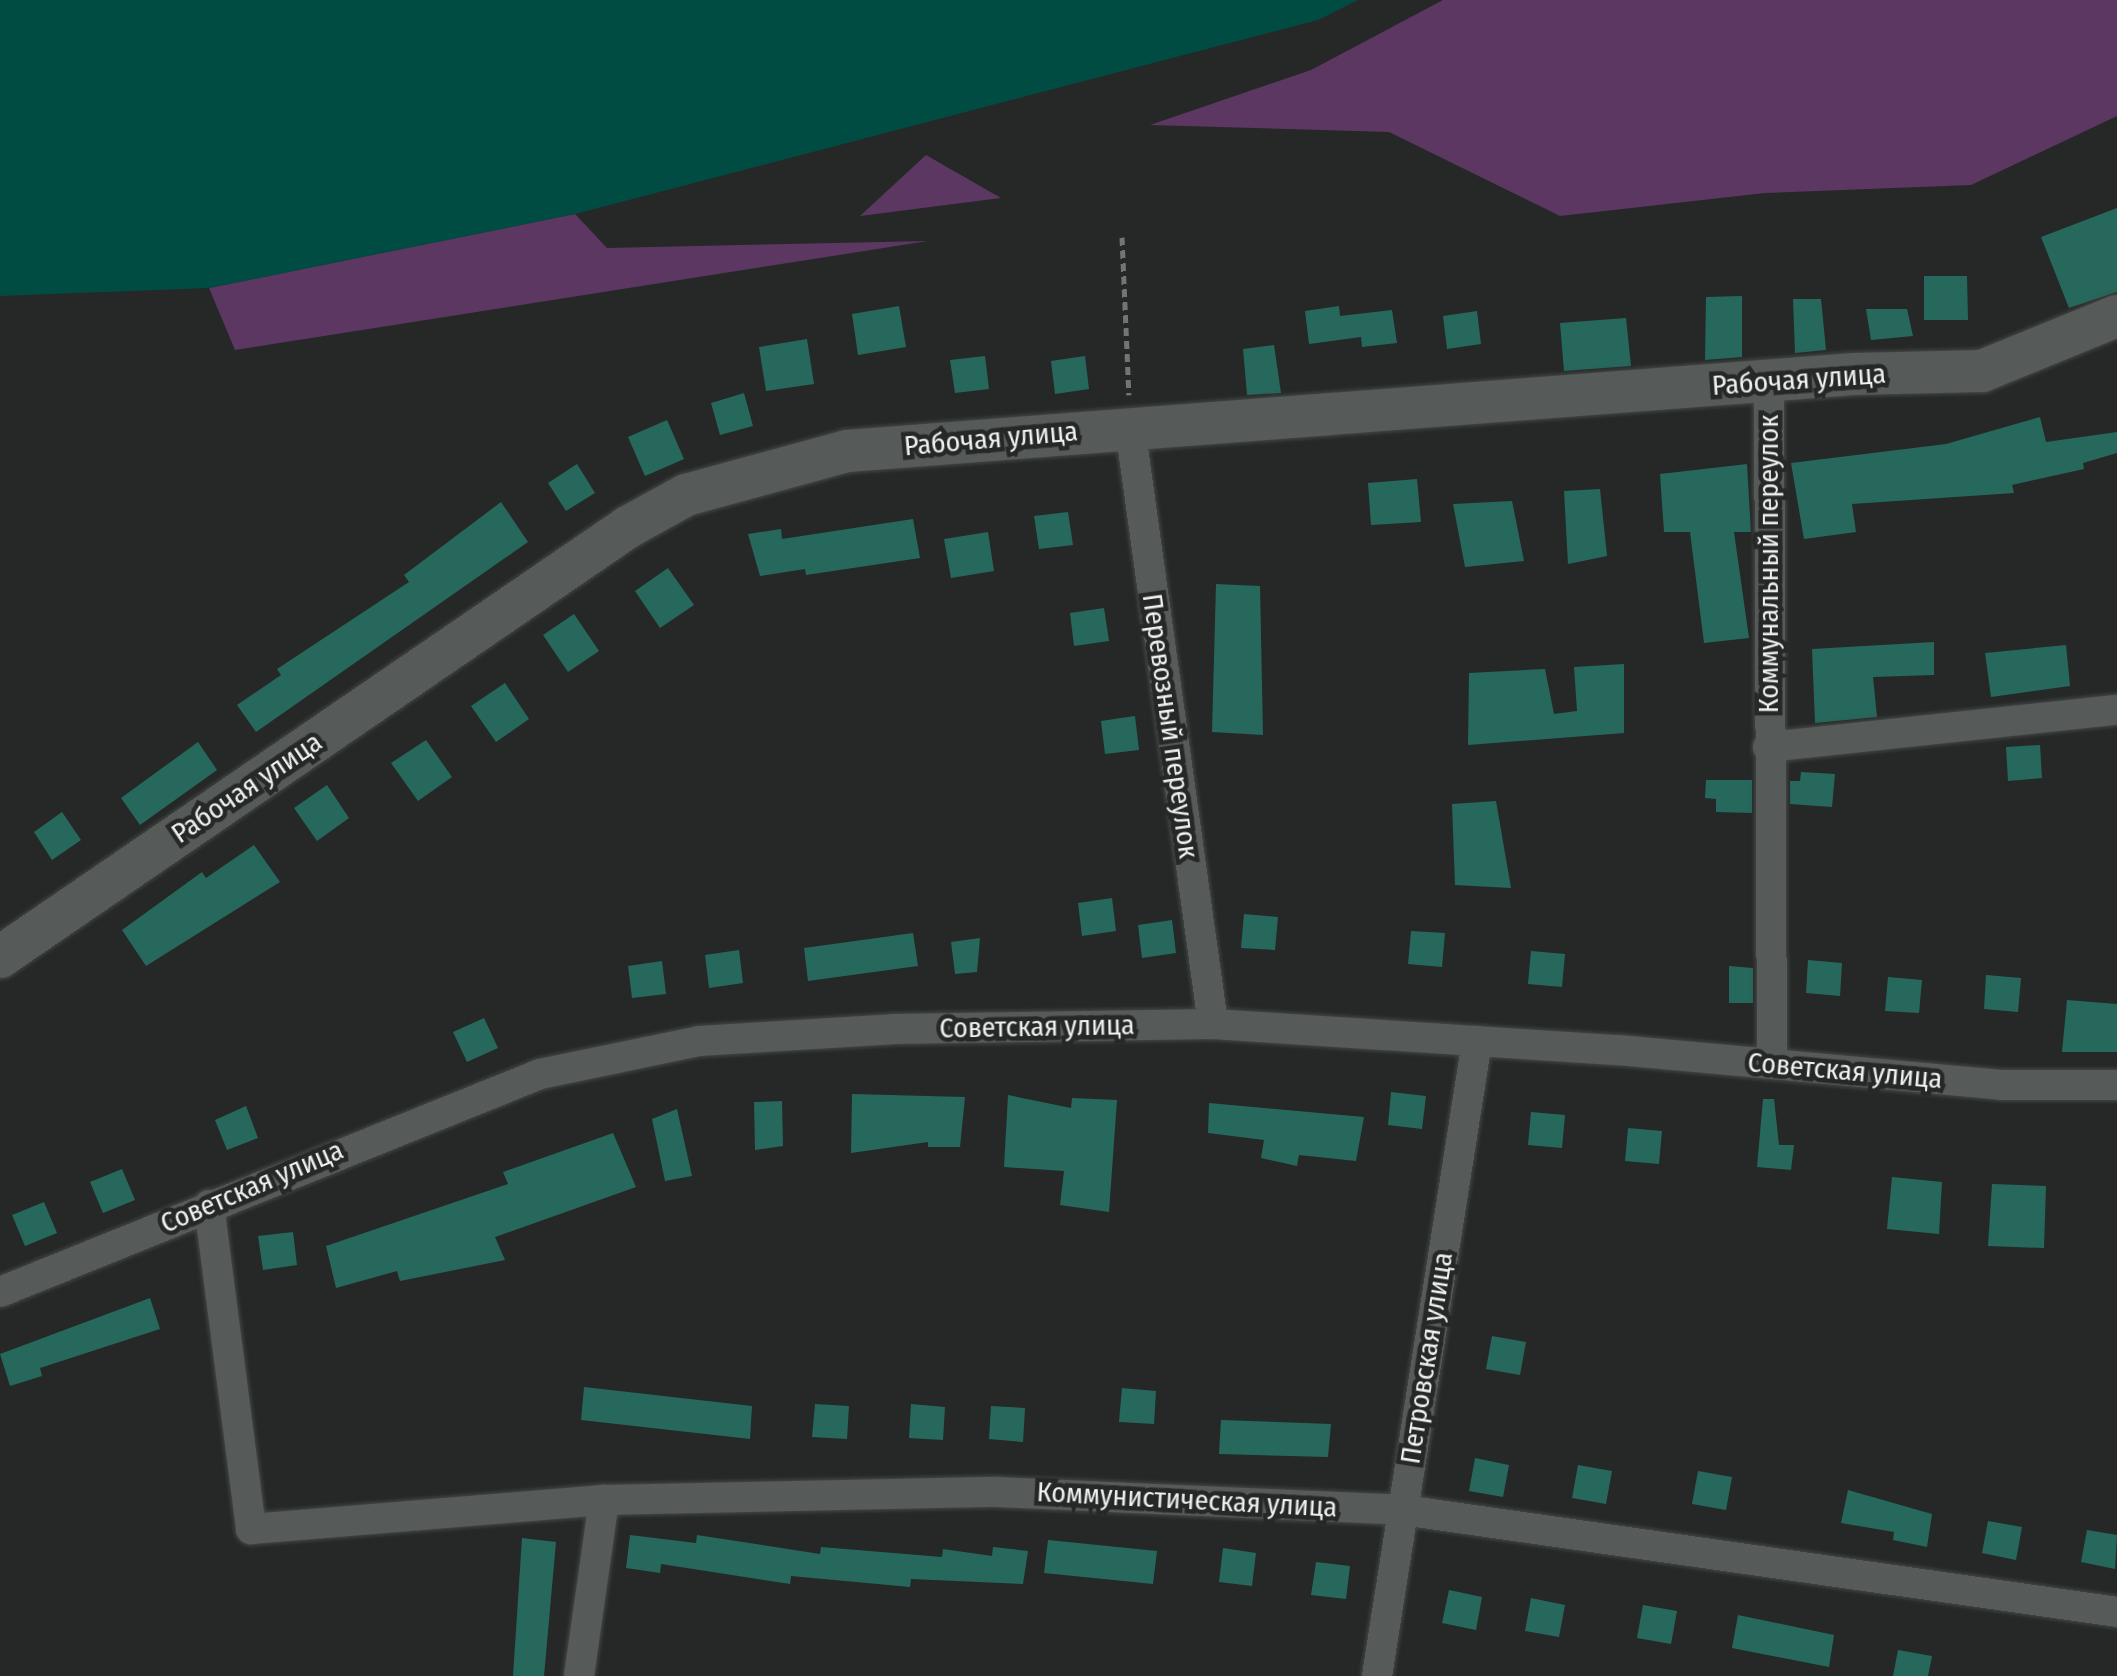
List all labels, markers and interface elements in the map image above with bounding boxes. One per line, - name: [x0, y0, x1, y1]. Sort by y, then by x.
- street label: Рабочая улица: [1711, 357, 1887, 403]
- street label: Рабочая улица: [903, 415, 1079, 463]
- street label: Коммунальный переулок: [1752, 415, 1786, 713]
- street label: Перевозный переулок: [1135, 592, 1205, 860]
- street label: Рабочая улица: [165, 725, 329, 851]
- street label: Советская улица: [939, 1008, 1135, 1046]
- street label: Советская улица: [1746, 1046, 1944, 1096]
- street label: Советская улица: [156, 1133, 348, 1241]
- street label: Петровская улица: [1394, 1250, 1460, 1466]
- street label: Коммунистическая улица: [1036, 1475, 1338, 1525]

